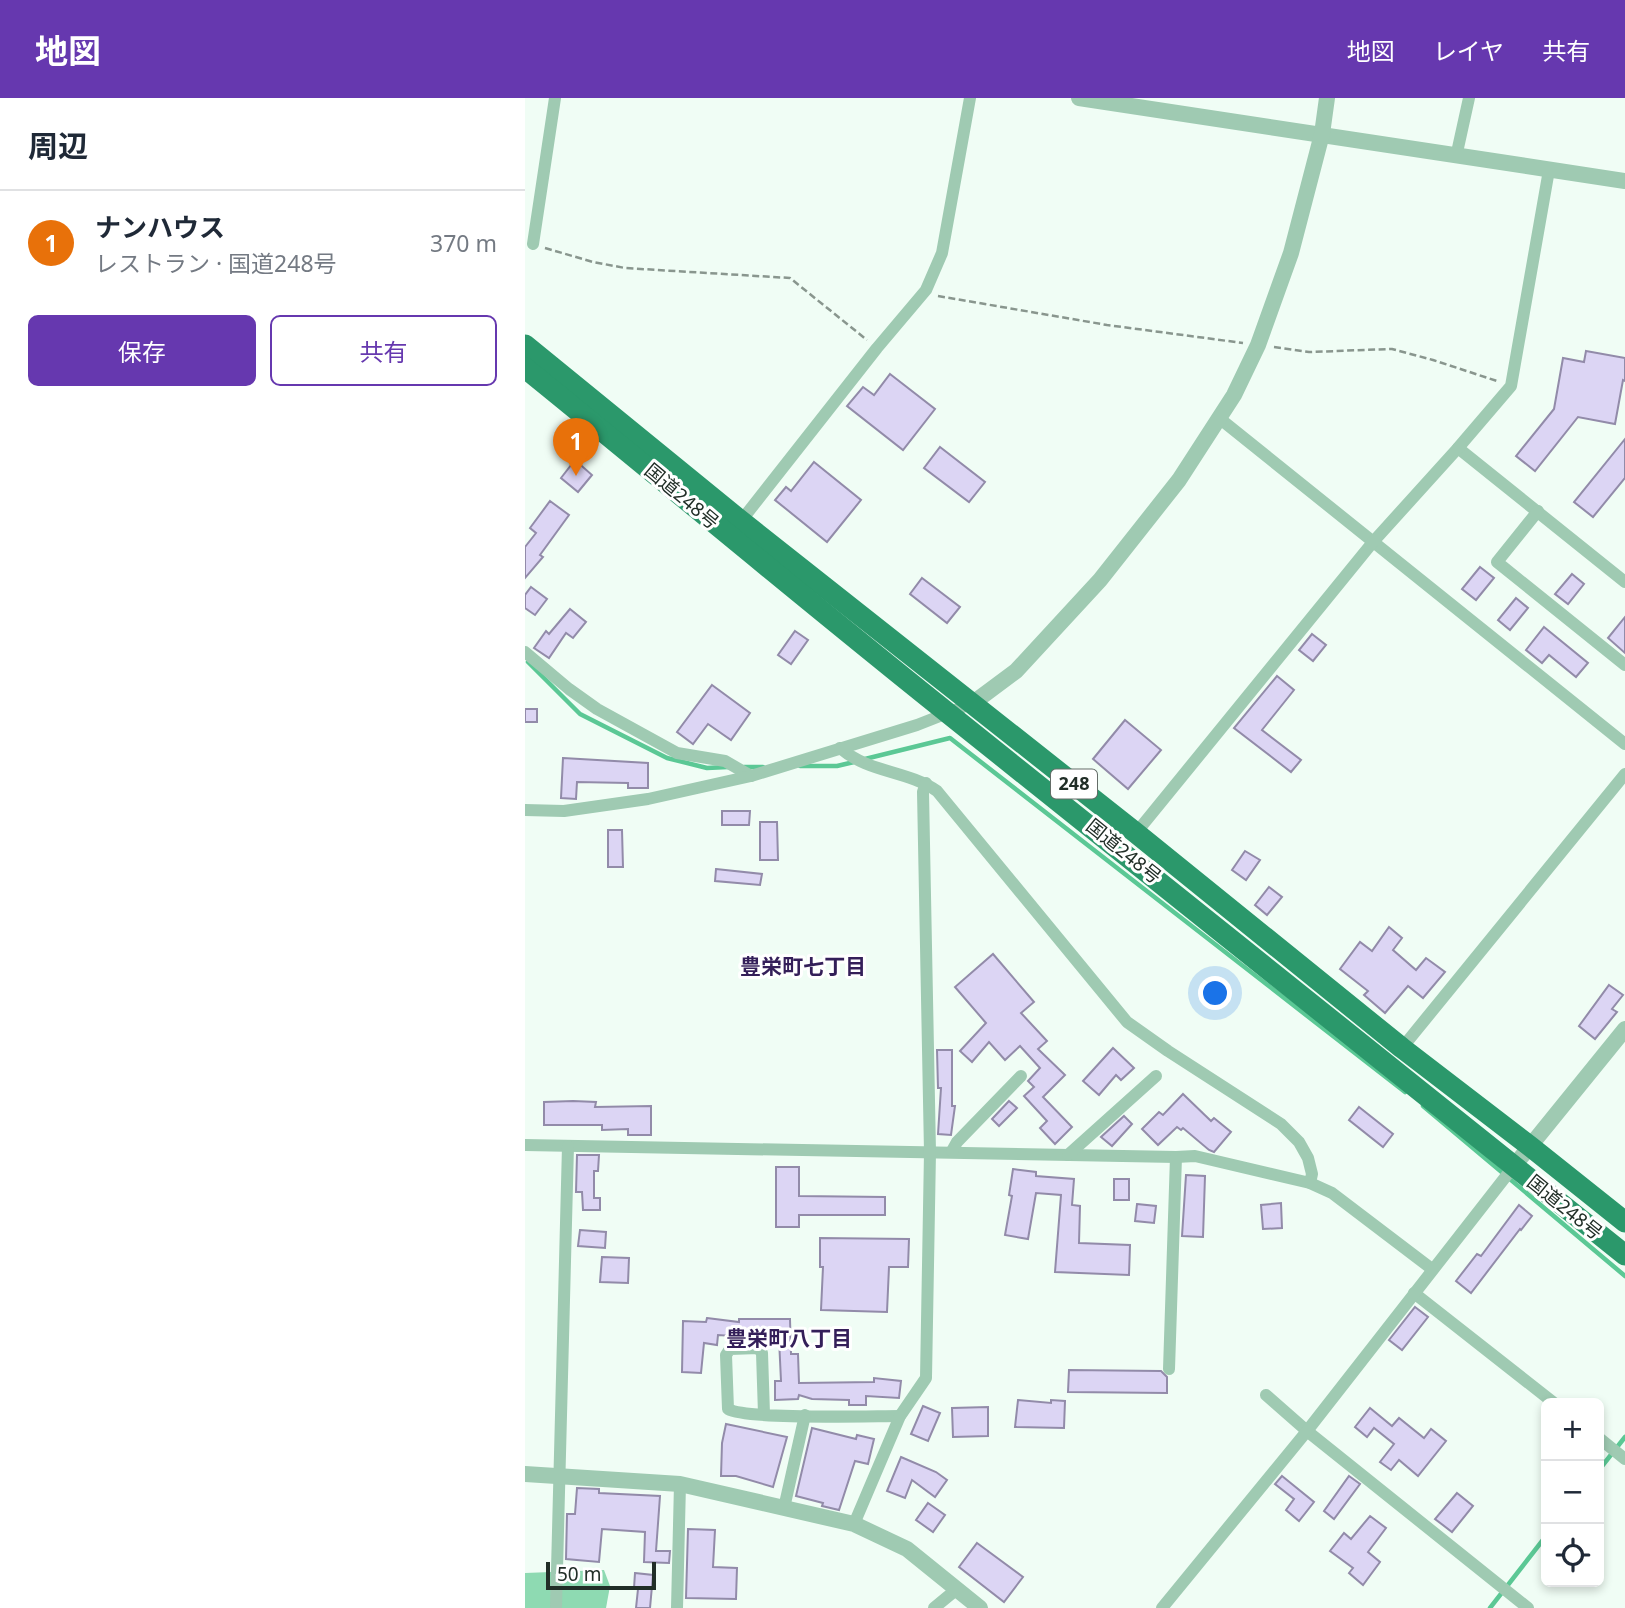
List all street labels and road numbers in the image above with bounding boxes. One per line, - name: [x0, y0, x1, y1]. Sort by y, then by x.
- street label: 国道248号: [639, 457, 725, 535]
- road number: 248: [1051, 770, 1097, 798]
- street label: 国道248号: [1081, 813, 1167, 889]
- street label: 国道248号: [1522, 1169, 1608, 1245]

